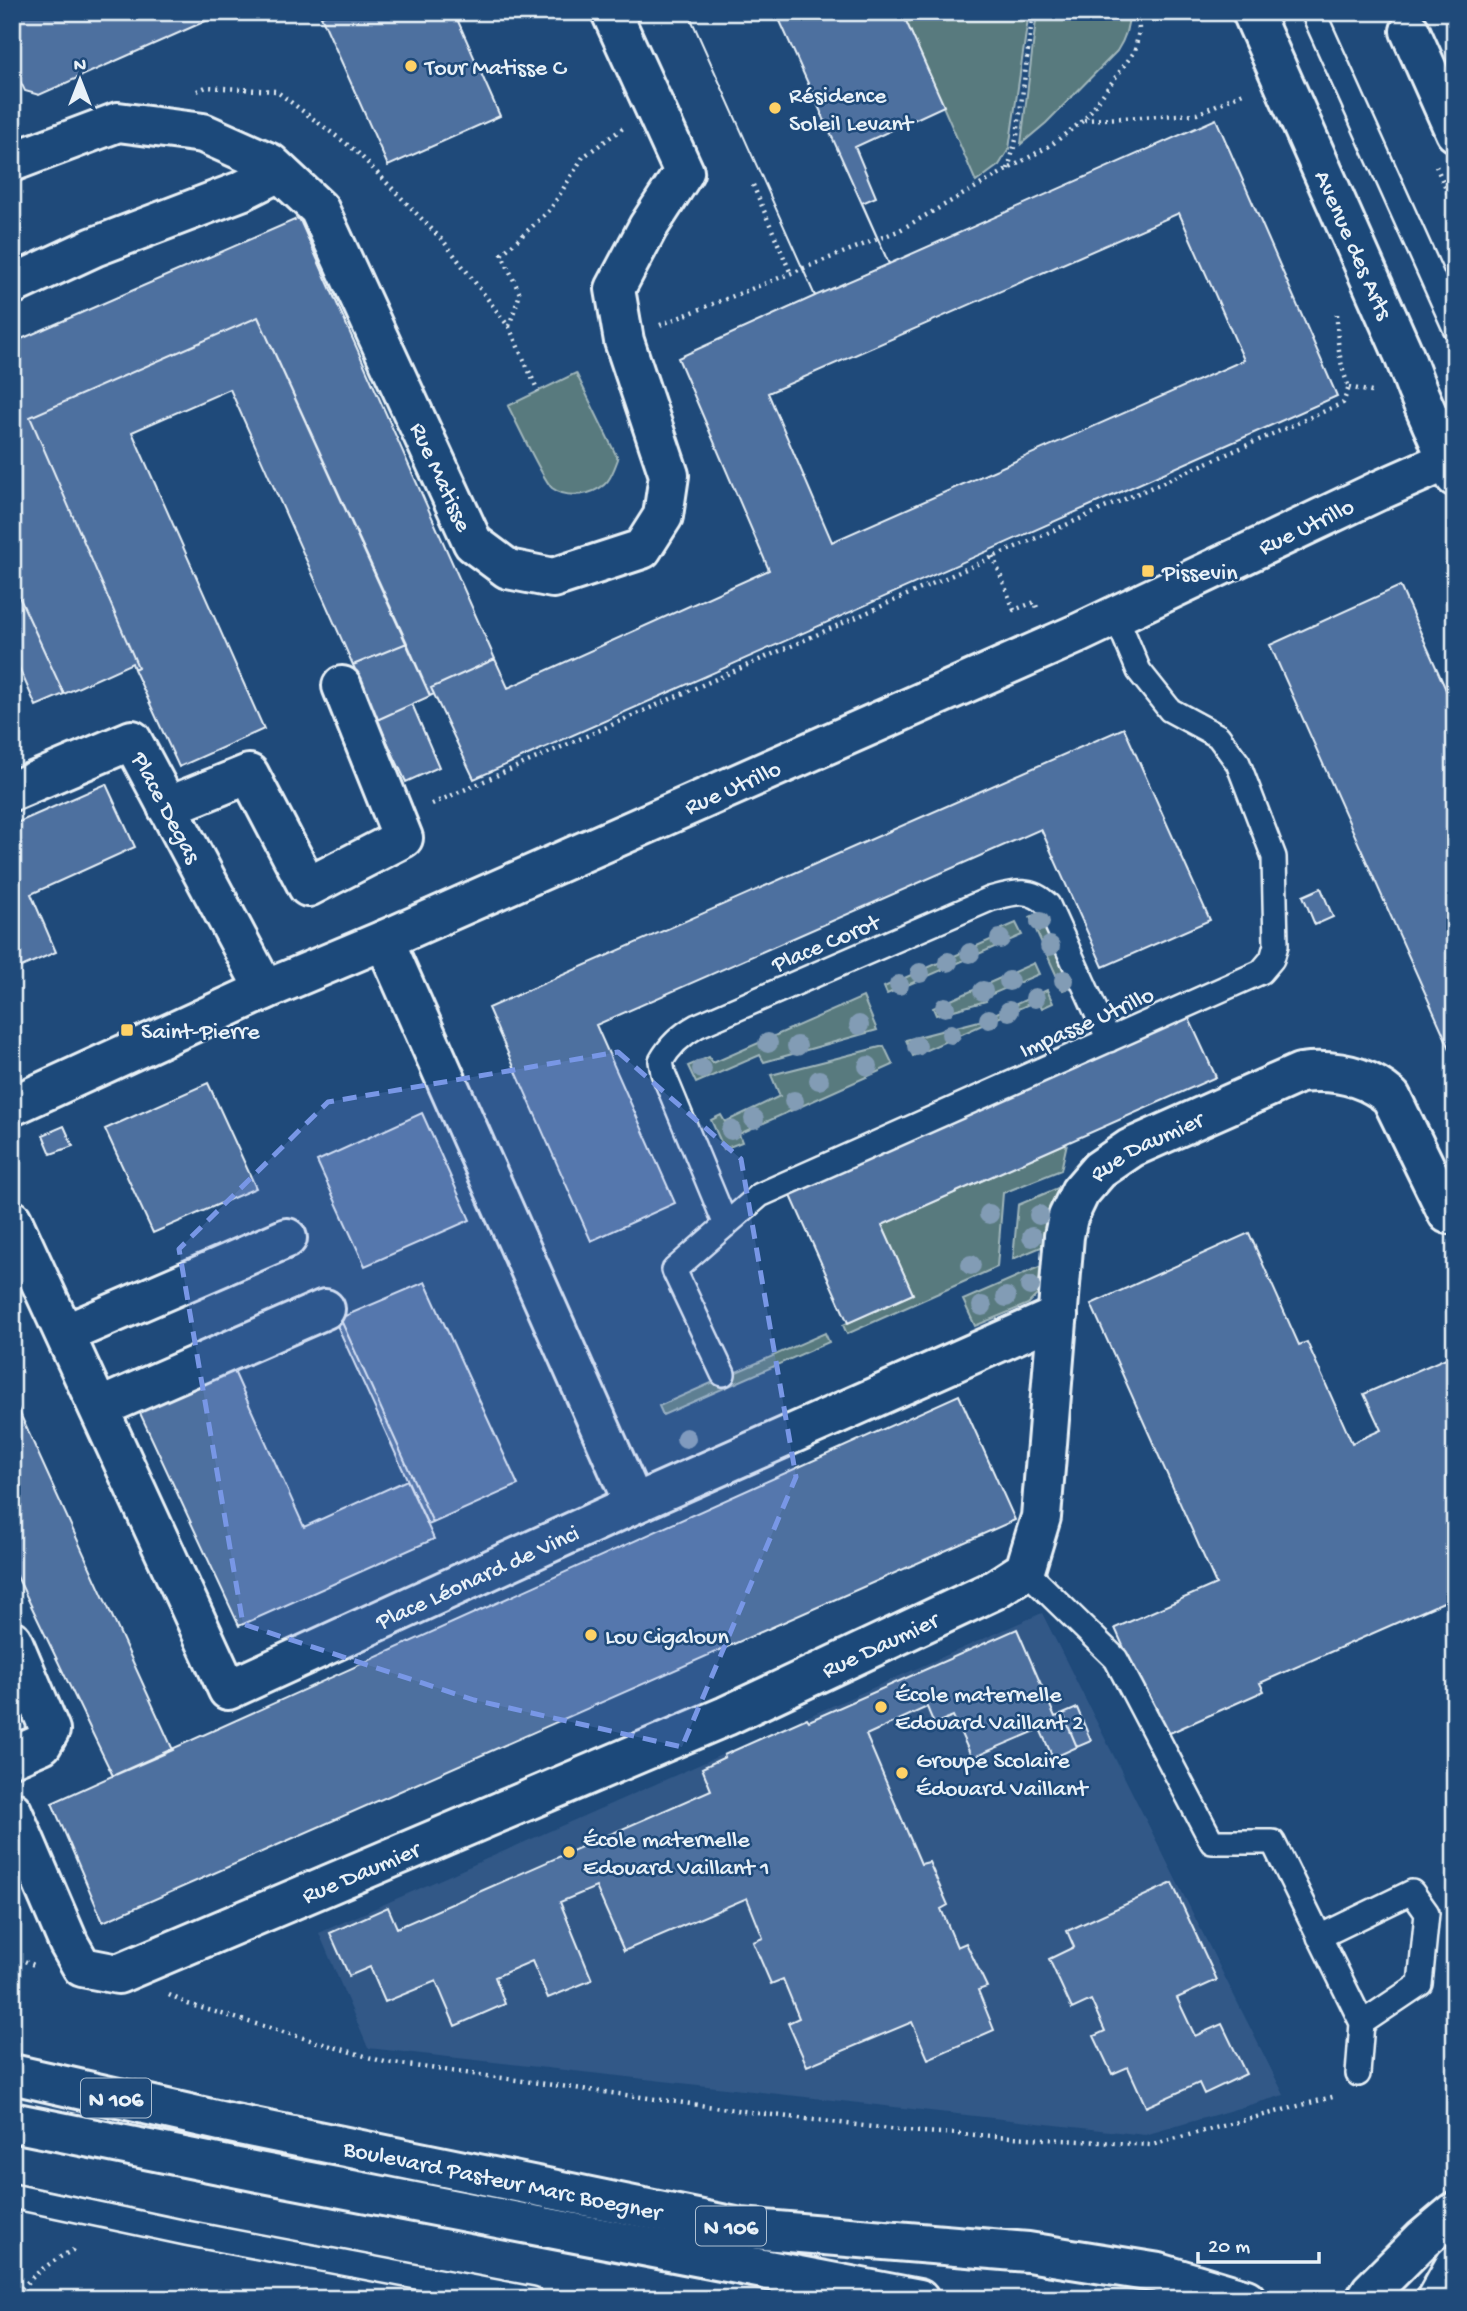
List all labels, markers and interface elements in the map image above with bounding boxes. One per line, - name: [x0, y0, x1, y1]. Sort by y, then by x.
- north arrow: [46, 46, 116, 116]
- text: N: [74, 55, 86, 78]
- place label: Tour Matisse C: [423, 55, 568, 84]
- marker: Tour Matisse C: [403, 58, 419, 74]
- place label: Résidence Soleil Levant: [789, 83, 915, 140]
- marker: Résidence Soleil Levant: [767, 100, 783, 116]
- street label: Avenue des Arts: [1306, 167, 1398, 326]
- street label: Rue Matisse: [401, 419, 477, 538]
- street label: Rue Utrillo: [1255, 494, 1360, 564]
- place label: Pissevin: [1161, 560, 1238, 589]
- marker: Pissevin: [1140, 563, 1156, 579]
- street label: Place Degas: [123, 747, 206, 870]
- street label: Rue Utrillo: [681, 755, 786, 823]
- street label: Place Corot: [767, 909, 887, 981]
- street label: Impasse Utrillo: [1016, 982, 1159, 1067]
- place label: Saint-Pierre: [141, 1019, 260, 1048]
- marker: Saint-Pierre: [119, 1022, 135, 1038]
- street label: Rue Daumier: [1084, 1106, 1211, 1189]
- street label: Place Léonard de Vinci: [371, 1520, 584, 1639]
- street label: Rue Daumier: [818, 1606, 946, 1687]
- place label: Lou Cigaloun: [605, 1624, 729, 1653]
- marker: Lou Cigaloun: [583, 1627, 599, 1643]
- place label: École maternelle Edouard Vaillant 2: [895, 1682, 1084, 1739]
- marker: École maternelle Edouard Vaillant 2: [873, 1699, 889, 1715]
- place label: Groupe Scolaire Édouard Vaillant: [916, 1748, 1089, 1805]
- marker: Groupe Scolaire Édouard Vaillant: [894, 1765, 910, 1781]
- place label: École maternelle Edouard Vaillant 1: [583, 1827, 770, 1884]
- street label: Rue Daumier: [298, 1836, 427, 1912]
- marker: École maternelle Edouard Vaillant 1: [561, 1844, 577, 1860]
- road number: N 106: [81, 2078, 151, 2118]
- street label: Boulevard Pasteur Marc Boegner: [339, 2135, 666, 2230]
- road number: N 106: [696, 2206, 766, 2246]
- scale bar: [1198, 2220, 1318, 2264]
- text: 20 m: [1208, 2236, 1250, 2261]

